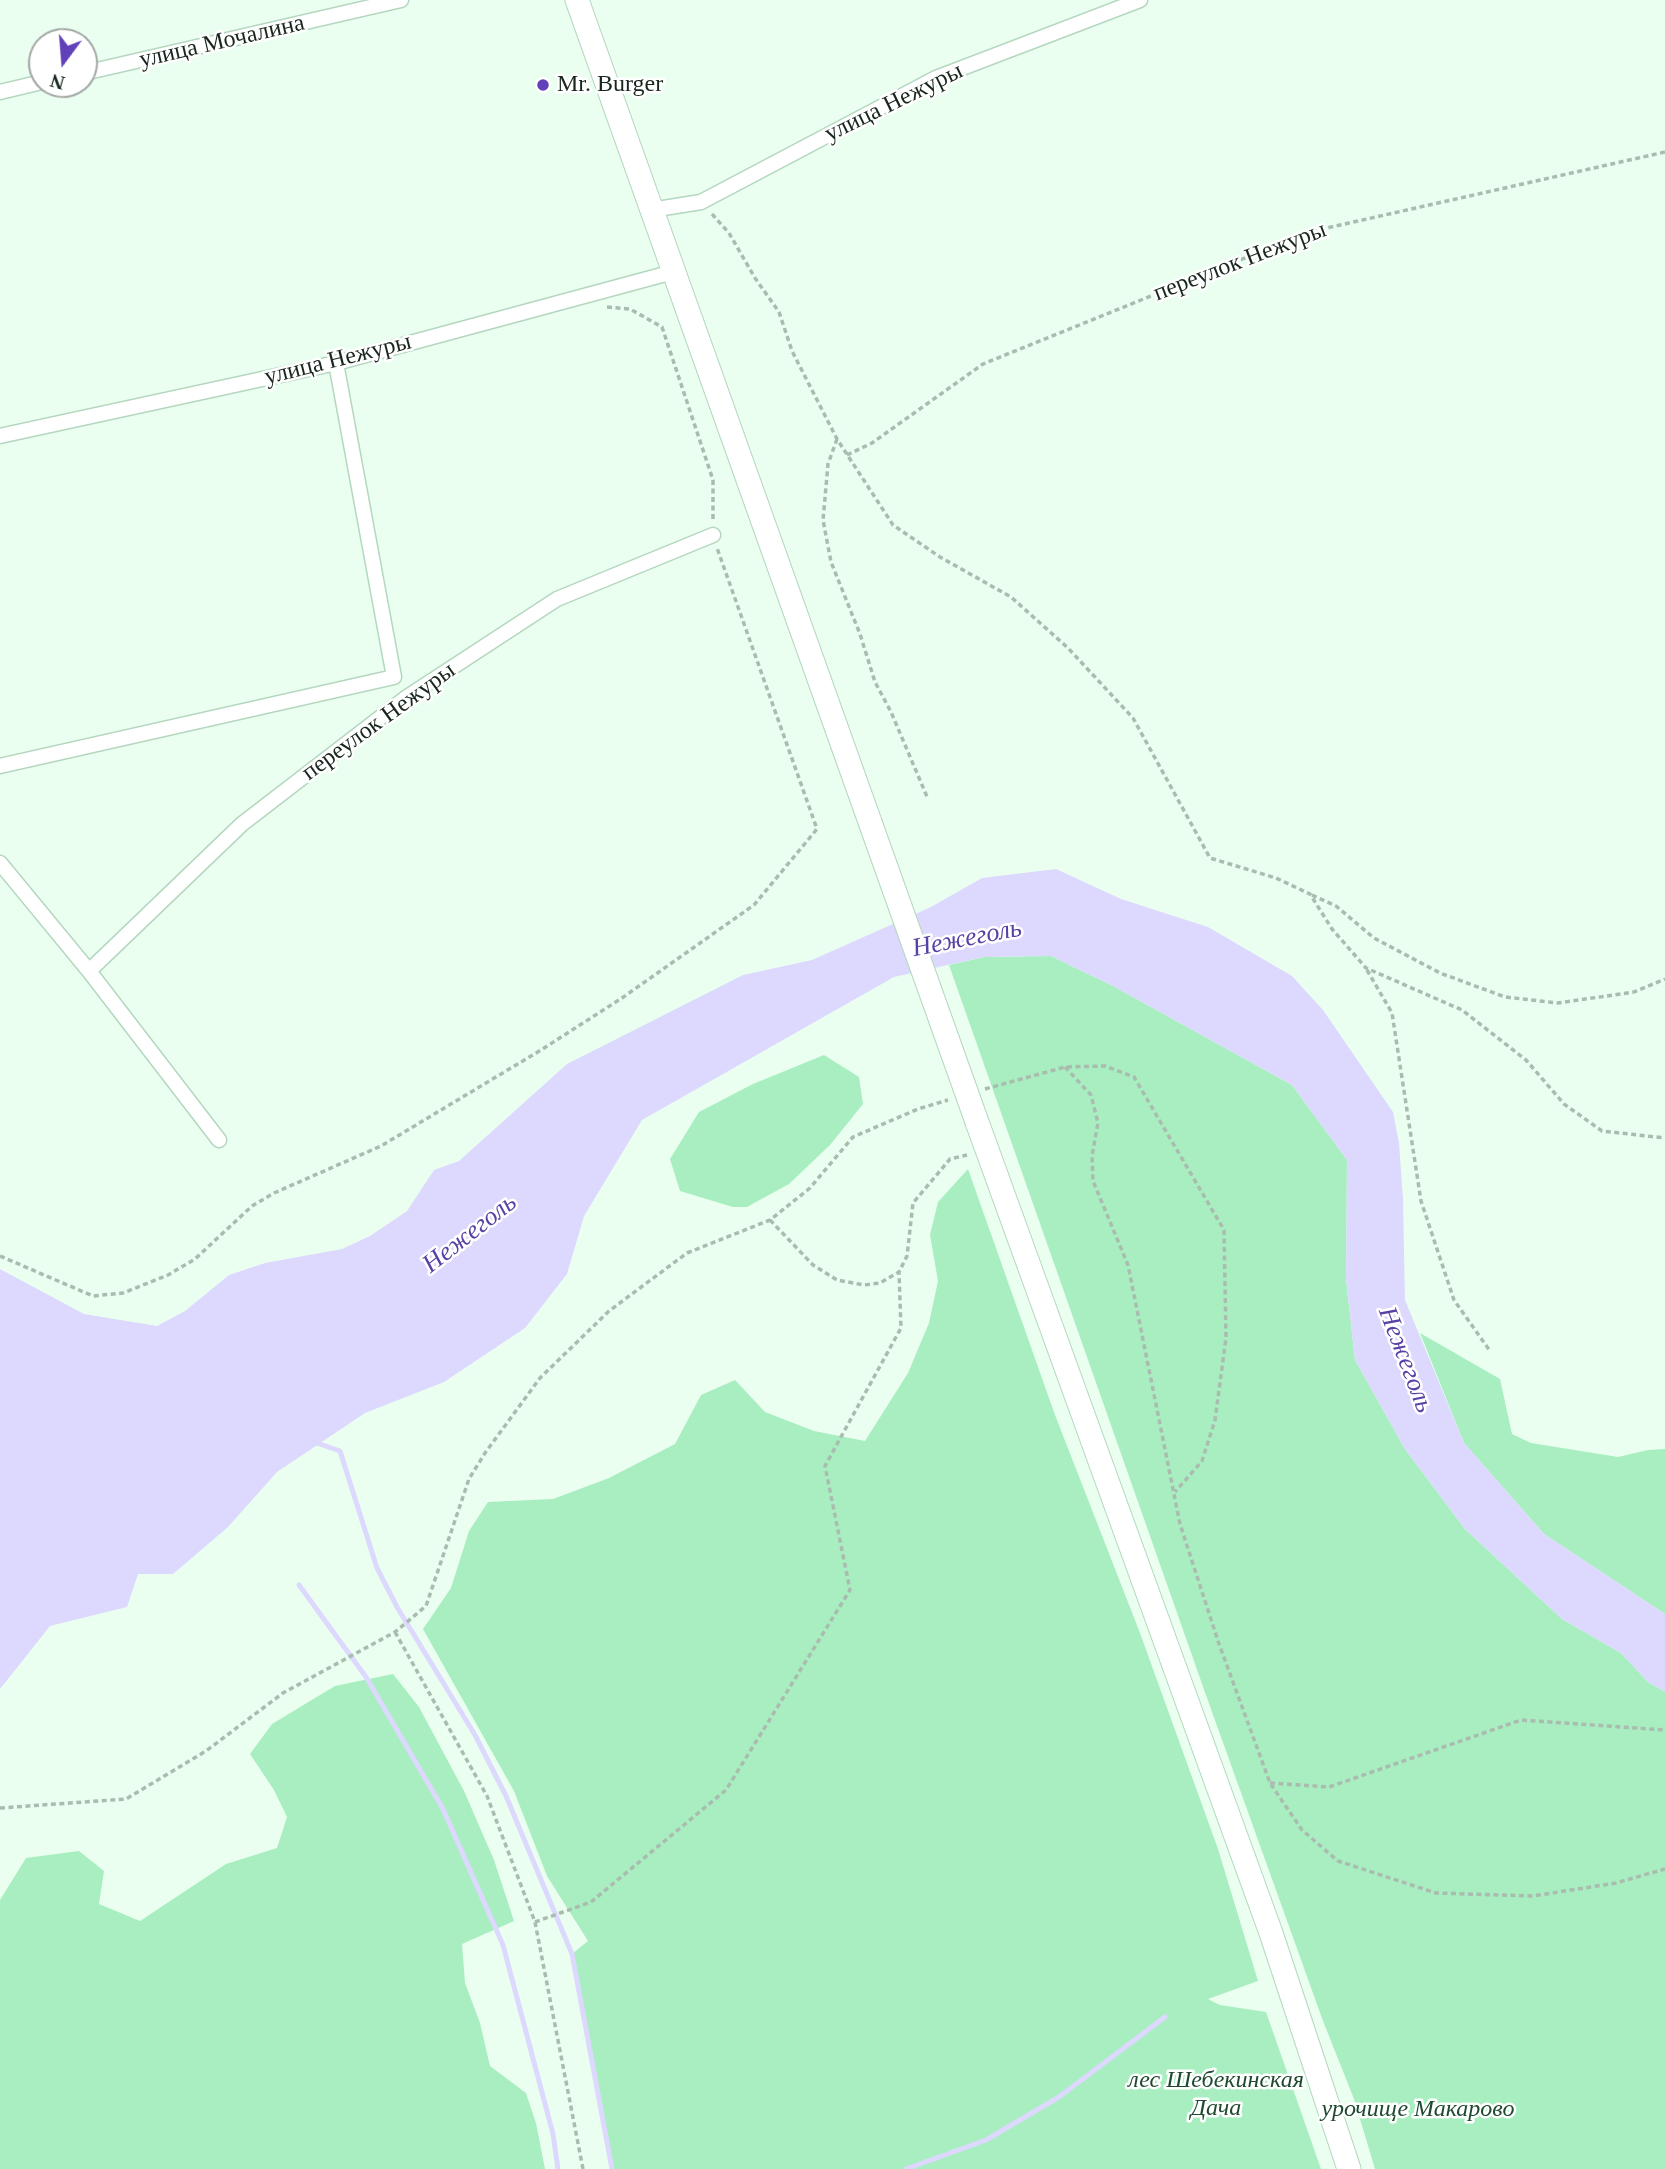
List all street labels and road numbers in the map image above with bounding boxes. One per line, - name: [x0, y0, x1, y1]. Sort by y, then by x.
- street label: улица Мочалина: [137, 9, 307, 75]
- street label: улица Нежуры: [820, 57, 968, 149]
- street label: переулок Нежуры: [1149, 216, 1331, 308]
- street label: улица Нежуры: [262, 328, 414, 392]
- street label: переулок Нежуры: [297, 657, 461, 787]

